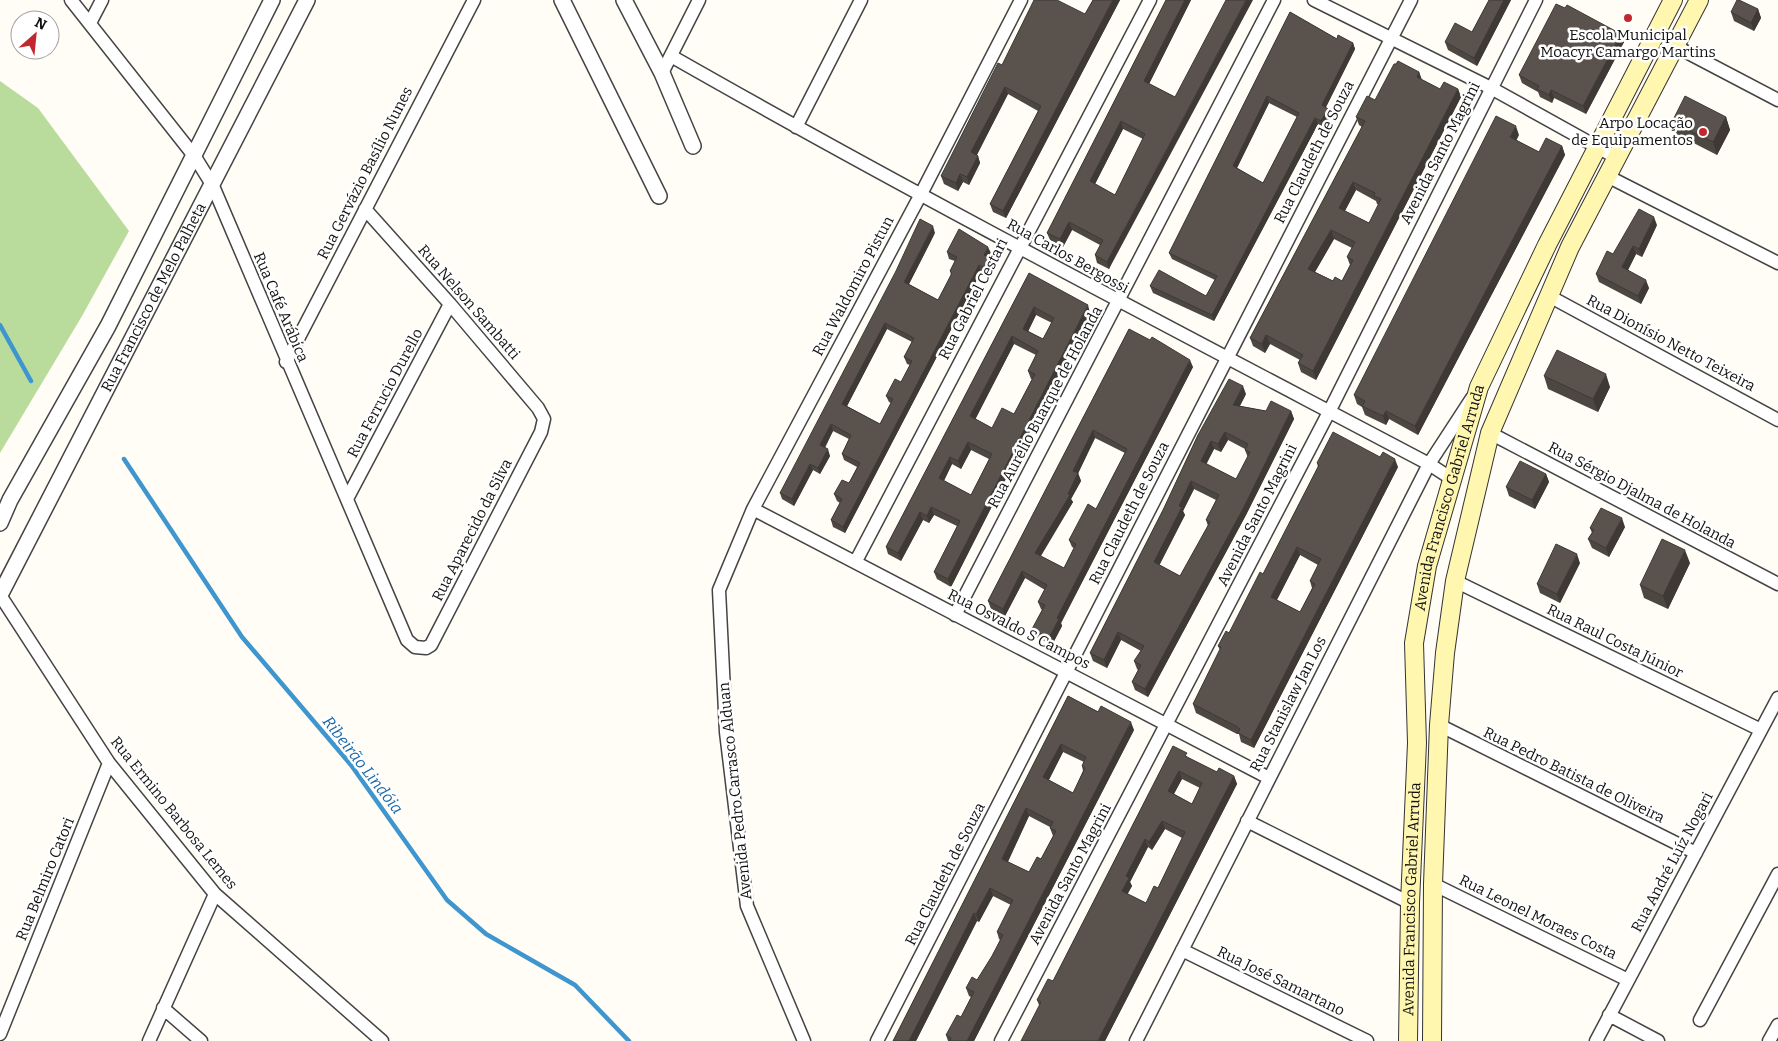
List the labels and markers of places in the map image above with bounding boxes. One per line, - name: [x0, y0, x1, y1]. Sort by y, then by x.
- marker: Escola Municipal Moacyr Camargo Martins: [1622, 12, 1634, 24]
- place label: Escola Municipal Moacyr Camargo Martins: [1540, 26, 1716, 61]
- place label: Arpo Locação de Equipamentos: [1571, 114, 1693, 149]
- marker: Arpo Locação de Equipamentos: [1697, 126, 1709, 138]

